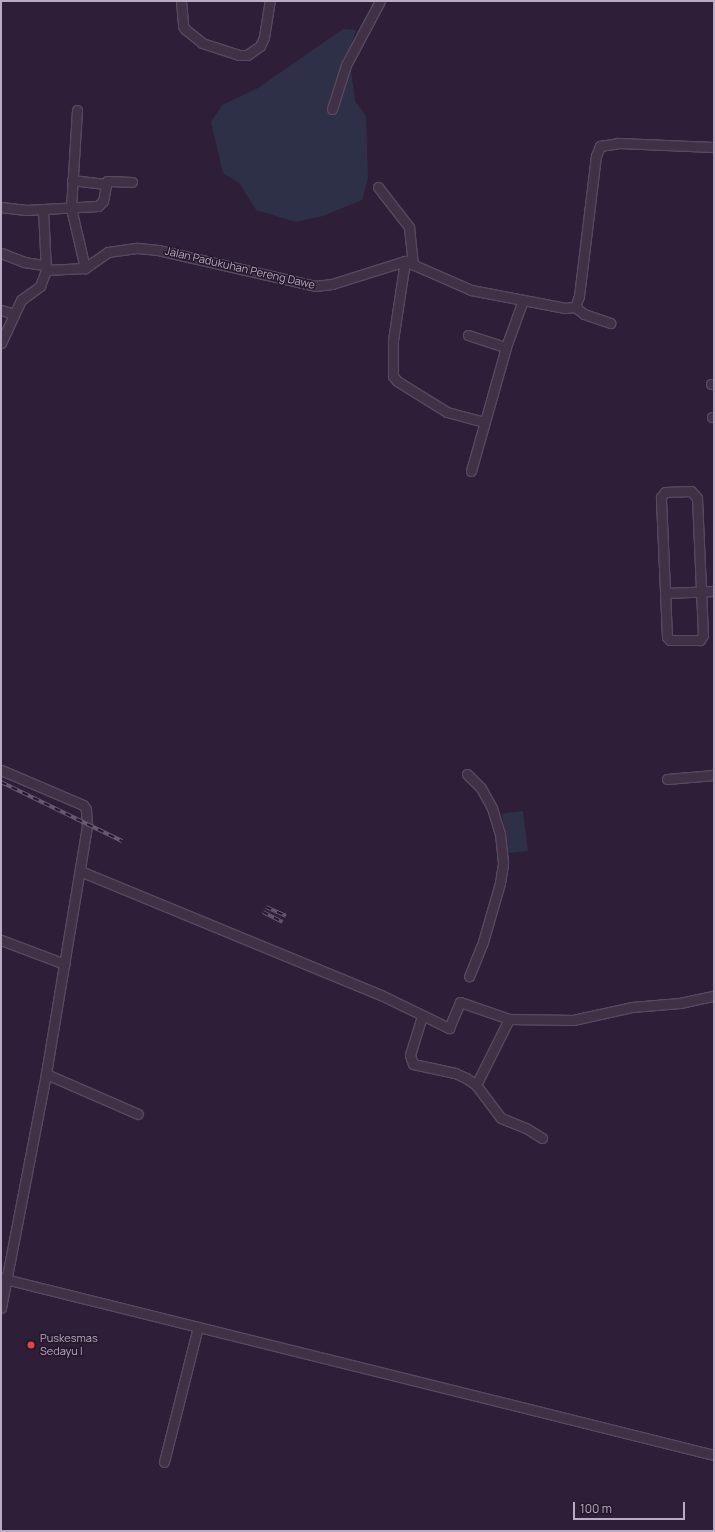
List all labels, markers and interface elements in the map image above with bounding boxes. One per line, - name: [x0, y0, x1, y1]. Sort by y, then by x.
- street label: Jalan Padukuhan Pereng Dawe: [164, 244, 316, 292]
- place label: Puskesmas Sedayu I: [40, 1332, 98, 1358]
- marker: Puskesmas Sedayu I: [25, 1339, 37, 1351]
- scale bar: [575, 1494, 687, 1520]
- text: 100 m: [580, 1500, 612, 1517]

